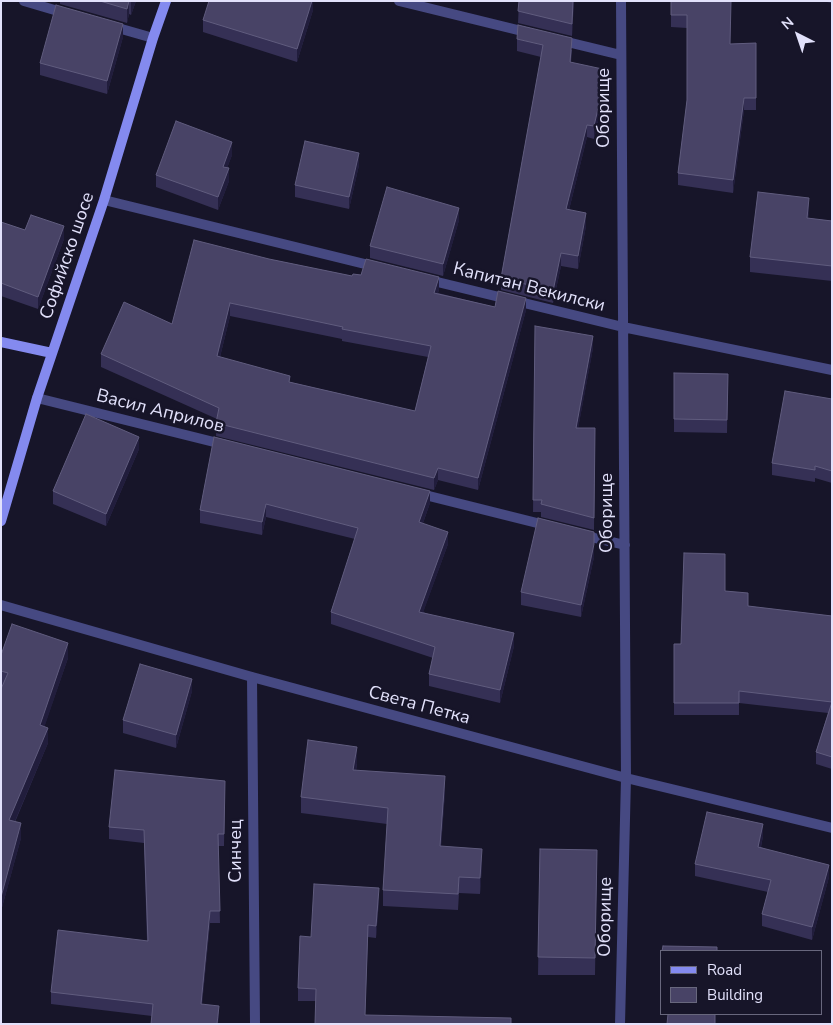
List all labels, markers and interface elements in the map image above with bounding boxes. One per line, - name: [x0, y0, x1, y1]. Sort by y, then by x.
- north arrow: [773, 10, 823, 60]
- text: N: [778, 13, 798, 34]
- street label: Оборище: [594, 68, 616, 148]
- street label: Софийско шосе: [36, 190, 100, 322]
- street label: Капитан Векилски: [451, 259, 607, 317]
- street label: Васил Априлов: [94, 386, 226, 438]
- street label: Оборище: [597, 473, 619, 553]
- street label: Света Петка: [366, 682, 472, 730]
- street label: Синчец: [226, 819, 248, 883]
- street label: Оборище: [595, 877, 617, 957]
- legend: [660, 950, 823, 1015]
- text: Road: [707, 960, 742, 980]
- text: Building: [707, 985, 763, 1005]

